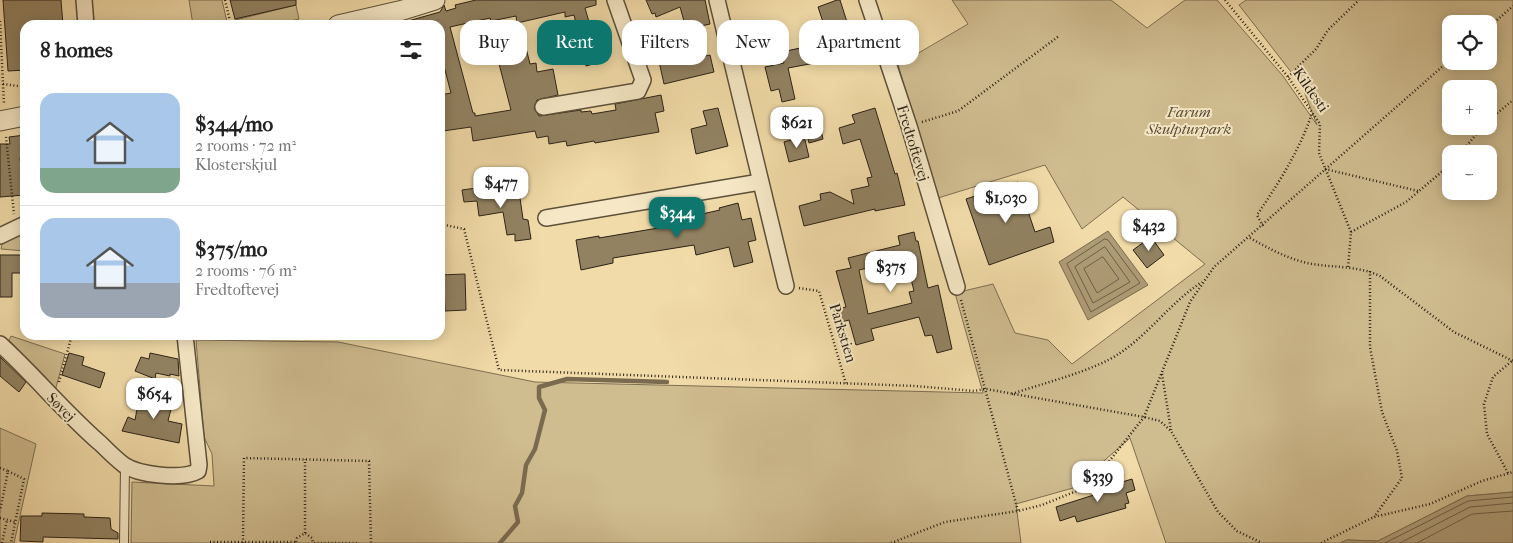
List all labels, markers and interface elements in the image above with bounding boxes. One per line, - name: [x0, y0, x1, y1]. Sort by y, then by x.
- map controls: [1442, 15, 1497, 200]
- button: locate: [1442, 15, 1497, 70]
- chip: Buy: [460, 20, 527, 65]
- chip: Rent: [537, 20, 612, 65]
- chip: Filters: [622, 20, 707, 65]
- chip: New: [717, 20, 789, 65]
- chip: Apartment: [799, 20, 919, 65]
- icon: filters: [397, 36, 425, 64]
- text: 8 homes: [40, 38, 113, 62]
- street label: Kildesti: [1289, 64, 1333, 116]
- button: +: [1442, 80, 1497, 135]
- street label: Fredtoftevej: [893, 103, 933, 183]
- park label: Farum Skulpturpark: [1146, 103, 1232, 138]
- pin: $621: [767, 106, 827, 149]
- text: $344/mo: [195, 112, 273, 136]
- icon: home: [80, 113, 140, 173]
- text: $621: [781, 113, 813, 132]
- text: 2 rooms · 72 m²: [195, 136, 296, 155]
- button: −: [1442, 145, 1497, 200]
- text: Klosterskjul: [195, 155, 277, 174]
- pin: $477: [471, 166, 531, 209]
- text: $477: [484, 173, 518, 192]
- pin: $1,030: [965, 182, 1047, 224]
- text: $1,030: [985, 188, 1027, 207]
- pin: $344: [647, 196, 707, 239]
- text: $344: [660, 203, 694, 222]
- pin: $432: [1119, 210, 1179, 252]
- text: $432: [1132, 216, 1166, 235]
- text: $375/mo: [195, 237, 268, 261]
- icon: home: [80, 238, 140, 298]
- pin: $375: [861, 250, 921, 293]
- text: $375: [876, 257, 906, 276]
- text: 2 rooms · 76 m²: [195, 261, 296, 280]
- text: Fredtoftevej: [195, 280, 279, 299]
- street label: Parkstien: [825, 301, 861, 365]
- pin: $654: [124, 378, 184, 420]
- text: $654: [137, 384, 171, 403]
- street label: Søvej: [43, 389, 79, 425]
- pin: $339: [1068, 460, 1128, 503]
- text: $339: [1083, 467, 1113, 486]

